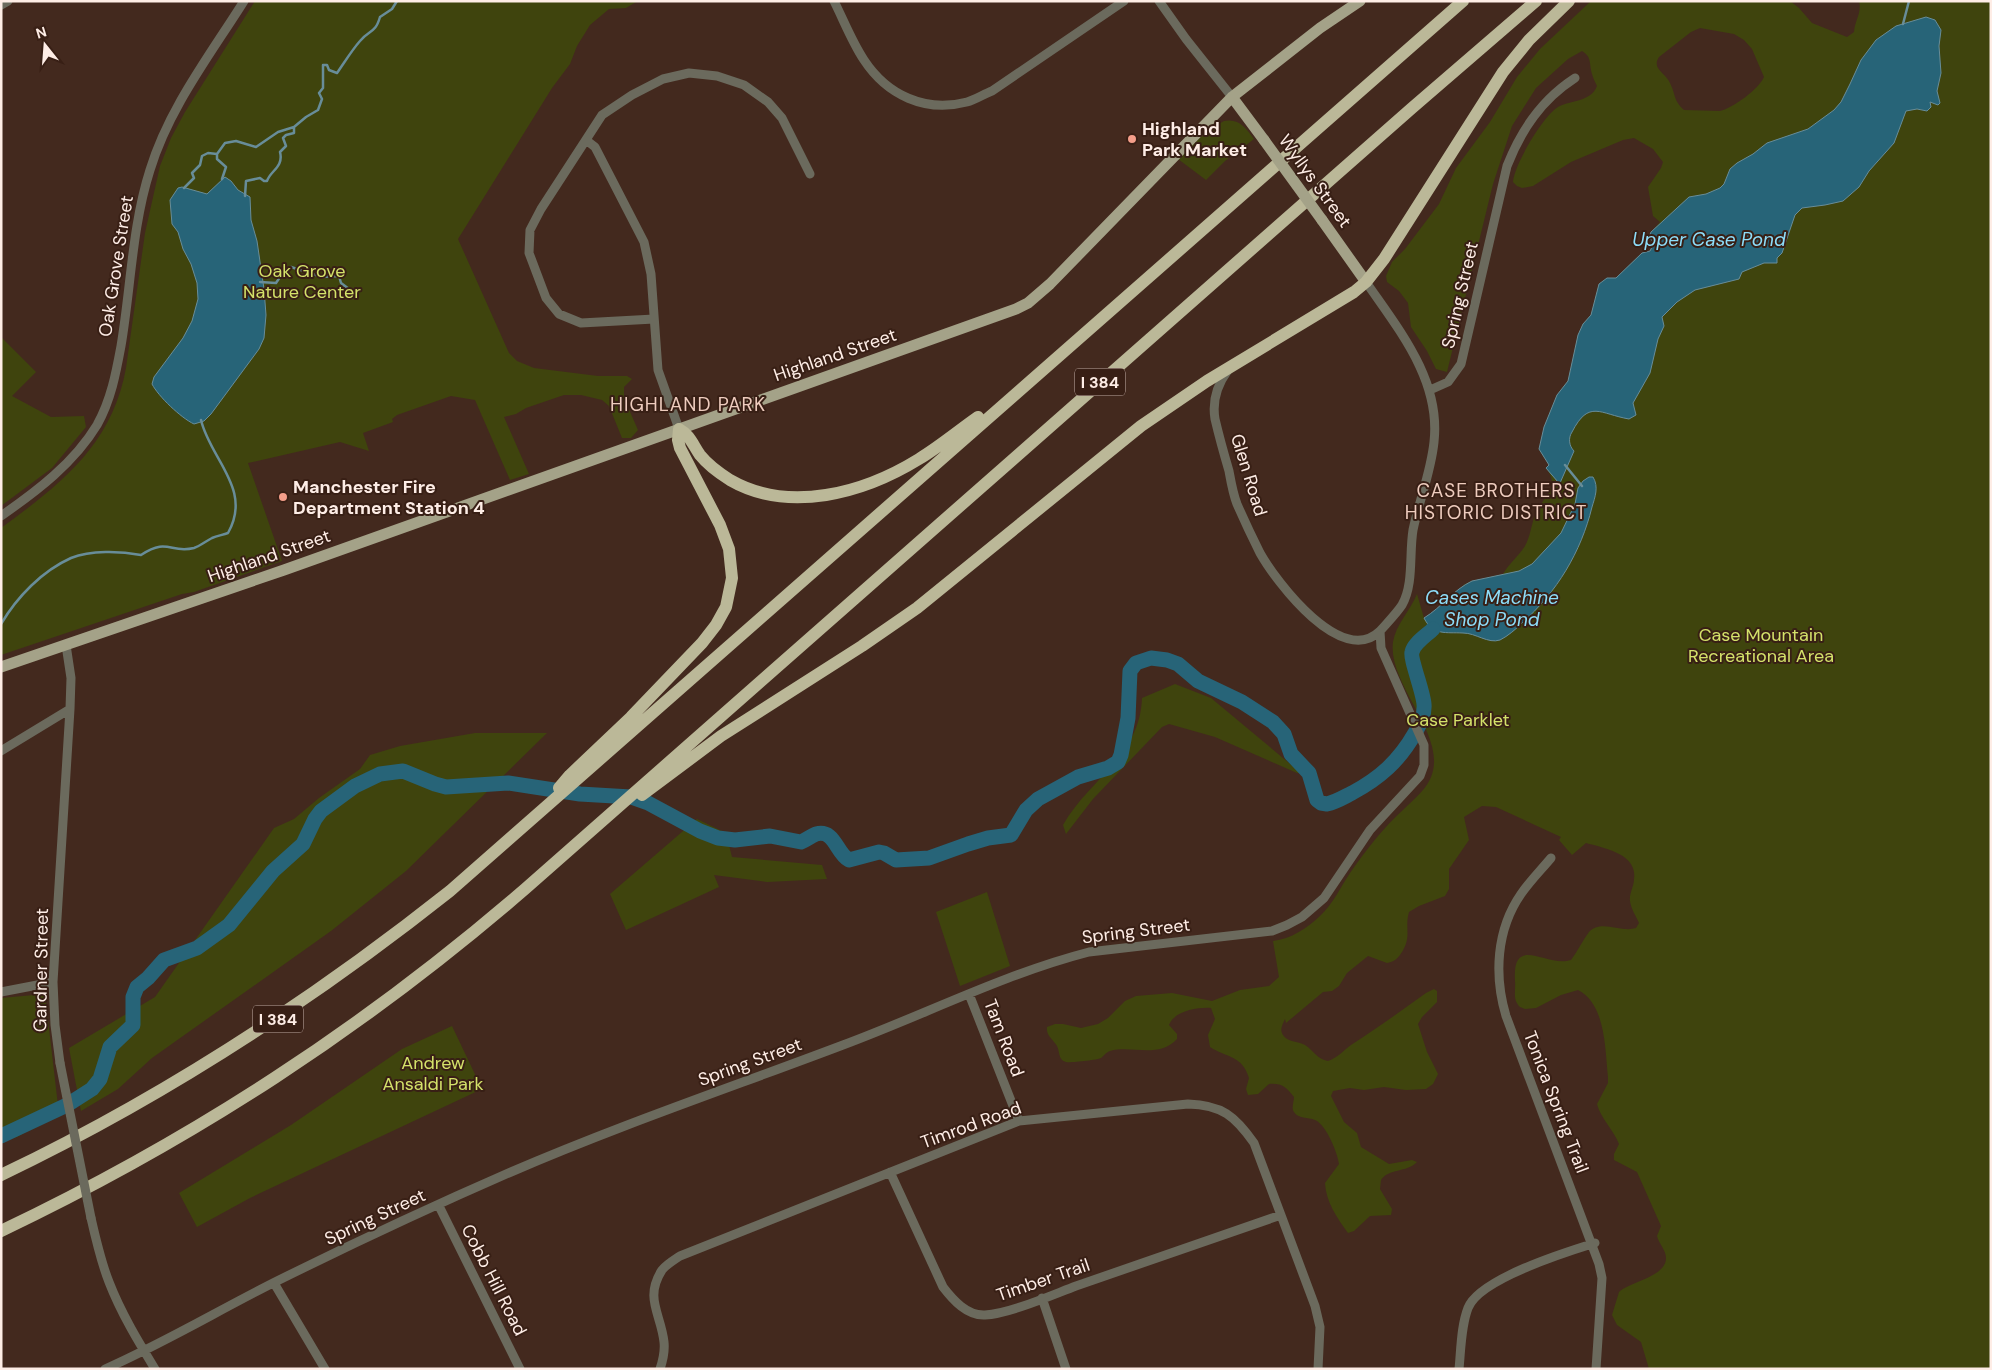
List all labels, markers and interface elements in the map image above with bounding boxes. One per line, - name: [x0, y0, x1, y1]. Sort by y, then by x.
- north arrow: [20, 20, 70, 70]
- text: N: [34, 22, 49, 43]
- place label: Highland Park Market: [1142, 117, 1247, 162]
- street label: Wyllys Street: [1273, 130, 1357, 232]
- marker: Highland Park Market: [1126, 133, 1138, 145]
- street label: Oak Grove Street: [93, 194, 139, 338]
- water label: Upper Case Pond: [1632, 227, 1787, 252]
- street label: Spring Street: [1436, 239, 1484, 351]
- park label: Oak Grove Nature Center: [243, 259, 361, 304]
- street label: Highland Street: [770, 323, 900, 387]
- road number: I 384: [1075, 368, 1125, 396]
- district label: HIGHLAND PARK: [610, 392, 766, 417]
- street label: Glen Road: [1225, 431, 1273, 519]
- place label: Manchester Fire Department Station 4: [293, 475, 485, 520]
- district label: CASE BROTHERS HISTORIC DISTRICT: [1405, 478, 1587, 525]
- marker: Manchester Fire Department Station 4: [277, 491, 289, 503]
- street label: Highland Street: [204, 524, 334, 588]
- water label: Cases Machine Shop Pond: [1425, 585, 1559, 632]
- park label: Case Mountain Recreational Area: [1688, 623, 1834, 668]
- park label: Case Parklet: [1406, 708, 1510, 732]
- street label: Gardner Street: [28, 908, 54, 1032]
- street label: Spring Street: [1081, 912, 1191, 950]
- street label: Tam Road: [978, 996, 1030, 1080]
- road number: I 384: [253, 1006, 303, 1032]
- street label: Tonica Spring Trail: [1518, 1027, 1594, 1177]
- street label: Spring Street: [695, 1032, 805, 1092]
- park label: Andrew Ansaldi Park: [382, 1051, 484, 1096]
- street label: Timrod Road: [917, 1096, 1025, 1154]
- street label: Spring Street: [321, 1183, 429, 1251]
- street label: Cobb Hill Road: [456, 1220, 532, 1340]
- street label: Timber Trail: [993, 1253, 1093, 1307]

